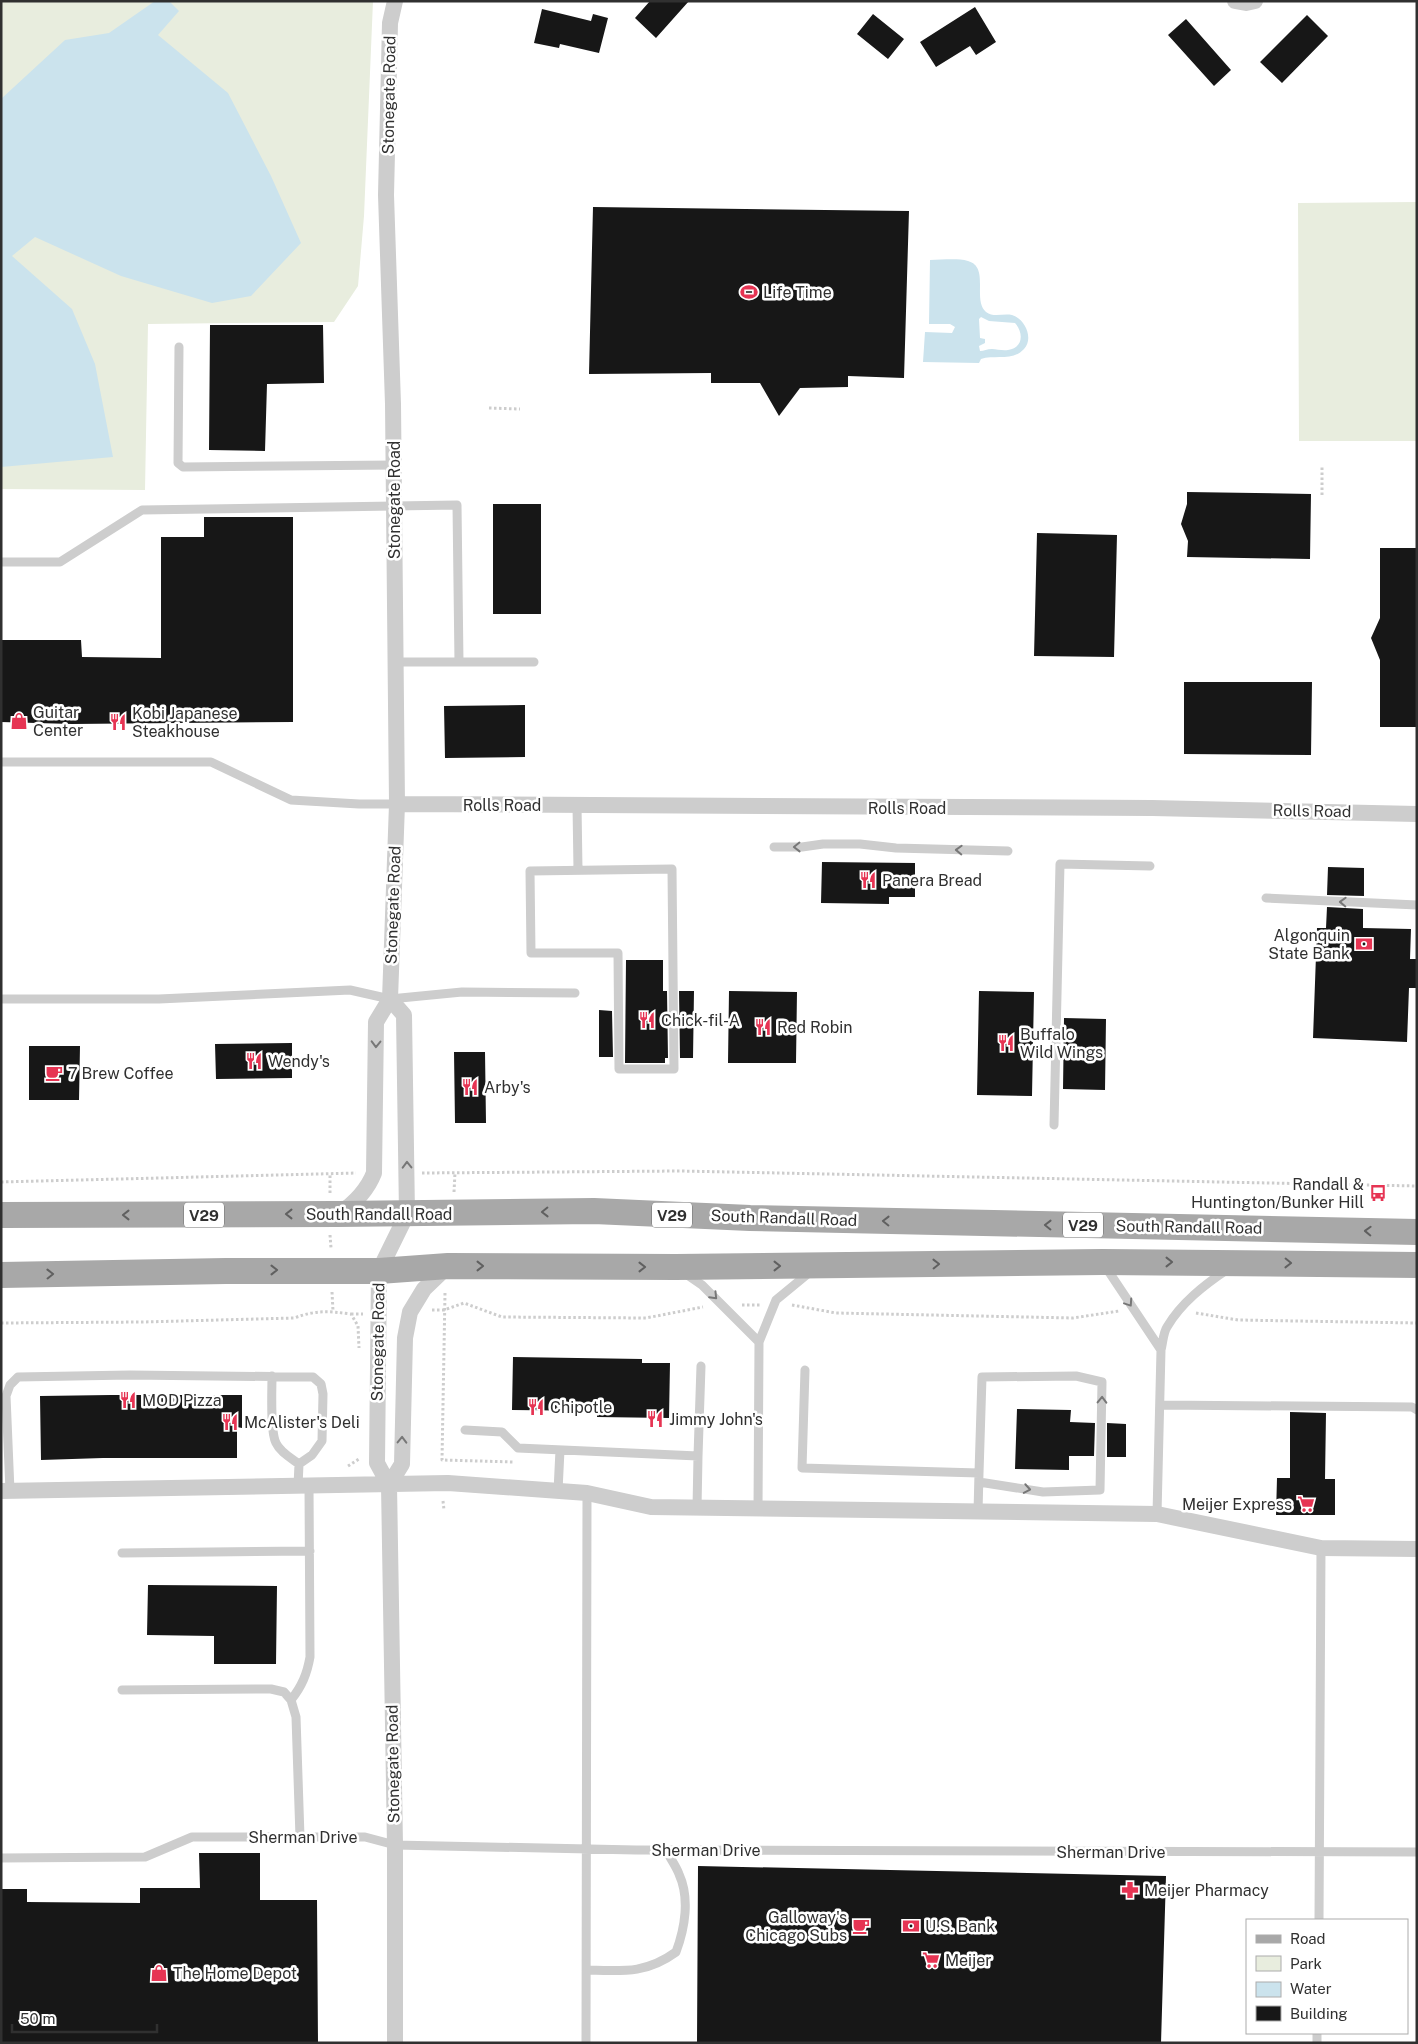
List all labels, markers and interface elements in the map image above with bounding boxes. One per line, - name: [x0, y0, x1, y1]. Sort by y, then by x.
- street label: Stonegate Road: [378, 36, 400, 154]
- sports icon: Life Time: [739, 282, 759, 302]
- place label: Life Time: [763, 283, 832, 302]
- street label: Stonegate Road: [385, 441, 404, 559]
- place label: Guitar Center: [33, 703, 83, 740]
- place label: Kobi Japanese Steakhouse: [132, 704, 238, 741]
- shop icon: Guitar Center: [9, 711, 29, 731]
- restaurant icon: Kobi Japanese Steakhouse: [108, 712, 128, 732]
- street label: Rolls Road: [463, 796, 541, 815]
- street label: Rolls Road: [868, 799, 946, 818]
- street label: Rolls Road: [1273, 801, 1351, 821]
- one-way arrow: [793, 842, 800, 852]
- one-way arrow: [955, 844, 963, 855]
- street label: Stonegate Road: [381, 845, 405, 965]
- restaurant icon: Panera Bread: [858, 870, 878, 890]
- place label: Panera Bread: [882, 871, 982, 890]
- one-way arrow: [1339, 896, 1347, 907]
- place label: Algonquin State Bank: [1268, 926, 1350, 963]
- bank icon: Algonquin State Bank: [1354, 934, 1374, 954]
- restaurant icon: Chick-fil-A: [637, 1010, 657, 1030]
- place label: Chick-fil-A: [661, 1011, 740, 1030]
- restaurant icon: Red Robin: [753, 1017, 773, 1037]
- place label: Red Robin: [777, 1018, 853, 1037]
- place label: Buffalo Wild Wings: [1020, 1025, 1103, 1062]
- restaurant icon: Buffalo Wild Wings: [996, 1033, 1016, 1053]
- one-way arrow: [371, 1040, 381, 1048]
- restaurant icon: Wendy's: [244, 1051, 264, 1071]
- place label: Wendy's: [268, 1052, 330, 1071]
- cafe icon: 7 Brew Coffee: [44, 1063, 64, 1083]
- place label: 7 Brew Coffee: [68, 1064, 174, 1083]
- restaurant icon: Arby's: [460, 1077, 480, 1097]
- place label: Arby's: [484, 1078, 531, 1097]
- one-way arrow: [402, 1161, 412, 1168]
- place label: Randall & Huntington/Bunker Hill: [1191, 1175, 1364, 1212]
- bus stop icon: Randall & Huntington/Bunker Hill: [1368, 1183, 1388, 1203]
- road number: V29: [184, 1202, 224, 1228]
- road number: V29: [652, 1202, 692, 1228]
- street label: South Randall Road: [306, 1205, 452, 1224]
- street label: South Randall Road: [710, 1206, 858, 1230]
- one-way arrow: [541, 1207, 549, 1217]
- one-way arrow: [284, 1209, 292, 1219]
- one-way arrow: [122, 1210, 130, 1220]
- road number: V29: [1063, 1212, 1103, 1238]
- one-way arrow: [881, 1216, 889, 1226]
- street label: South Randall Road: [1115, 1216, 1263, 1238]
- one-way arrow: [1044, 1219, 1052, 1230]
- one-way arrow: [1364, 1225, 1372, 1236]
- one-way arrow: [1165, 1257, 1173, 1267]
- one-way arrow: [1284, 1258, 1292, 1268]
- one-way arrow: [933, 1259, 941, 1269]
- one-way arrow: [476, 1261, 484, 1271]
- one-way arrow: [774, 1261, 781, 1271]
- one-way arrow: [639, 1262, 647, 1272]
- one-way arrow: [271, 1265, 279, 1276]
- one-way arrow: [46, 1269, 54, 1280]
- street label: Stonegate Road: [367, 1283, 389, 1401]
- one-way arrow: [708, 1291, 717, 1300]
- one-way arrow: [1123, 1297, 1132, 1306]
- restaurant icon: MOD Pizza: [118, 1390, 138, 1410]
- place label: MOD Pizza: [142, 1391, 222, 1410]
- one-way arrow: [1096, 1396, 1107, 1404]
- restaurant icon: Chipotle: [526, 1397, 546, 1417]
- place label: Chipotle: [550, 1398, 612, 1417]
- restaurant icon: Jimmy John's: [645, 1409, 665, 1429]
- place label: Jimmy John's: [669, 1410, 763, 1429]
- restaurant icon: McAlister's Deli: [220, 1412, 240, 1432]
- place label: McAlister's Deli: [244, 1413, 360, 1432]
- one-way arrow: [397, 1435, 408, 1443]
- one-way arrow: [1023, 1484, 1032, 1494]
- supermarket icon: Meijer Express: [1296, 1494, 1316, 1514]
- place label: Meijer Express: [1182, 1495, 1292, 1514]
- street label: Stonegate Road: [382, 1705, 404, 1823]
- street label: Sherman Drive: [248, 1828, 358, 1847]
- street label: Sherman Drive: [651, 1841, 761, 1860]
- street label: Sherman Drive: [1056, 1843, 1166, 1862]
- pharmacy icon: Meijer Pharmacy: [1120, 1880, 1140, 1900]
- place label: Meijer Pharmacy: [1144, 1881, 1269, 1900]
- place label: Galloway's Chicago Subs: [745, 1908, 847, 1945]
- cafe icon: Galloway's Chicago Subs: [851, 1916, 871, 1936]
- bank icon: U.S. Bank: [901, 1916, 921, 1936]
- place label: U.S. Bank: [925, 1917, 995, 1936]
- legend: [1246, 1919, 1408, 2034]
- text: Road: [1290, 1930, 1326, 1947]
- supermarket icon: Meijer: [921, 1950, 941, 1970]
- place label: Meijer: [945, 1951, 992, 1970]
- text: Park: [1290, 1955, 1322, 1972]
- shop icon: The Home Depot: [149, 1963, 169, 1983]
- place label: The Home Depot: [173, 1964, 297, 1983]
- text: Water: [1290, 1980, 1332, 1997]
- scale bar: [12, 2002, 158, 2034]
- text: Building: [1290, 2005, 1348, 2022]
- text: 50 m: [20, 2010, 55, 2027]

